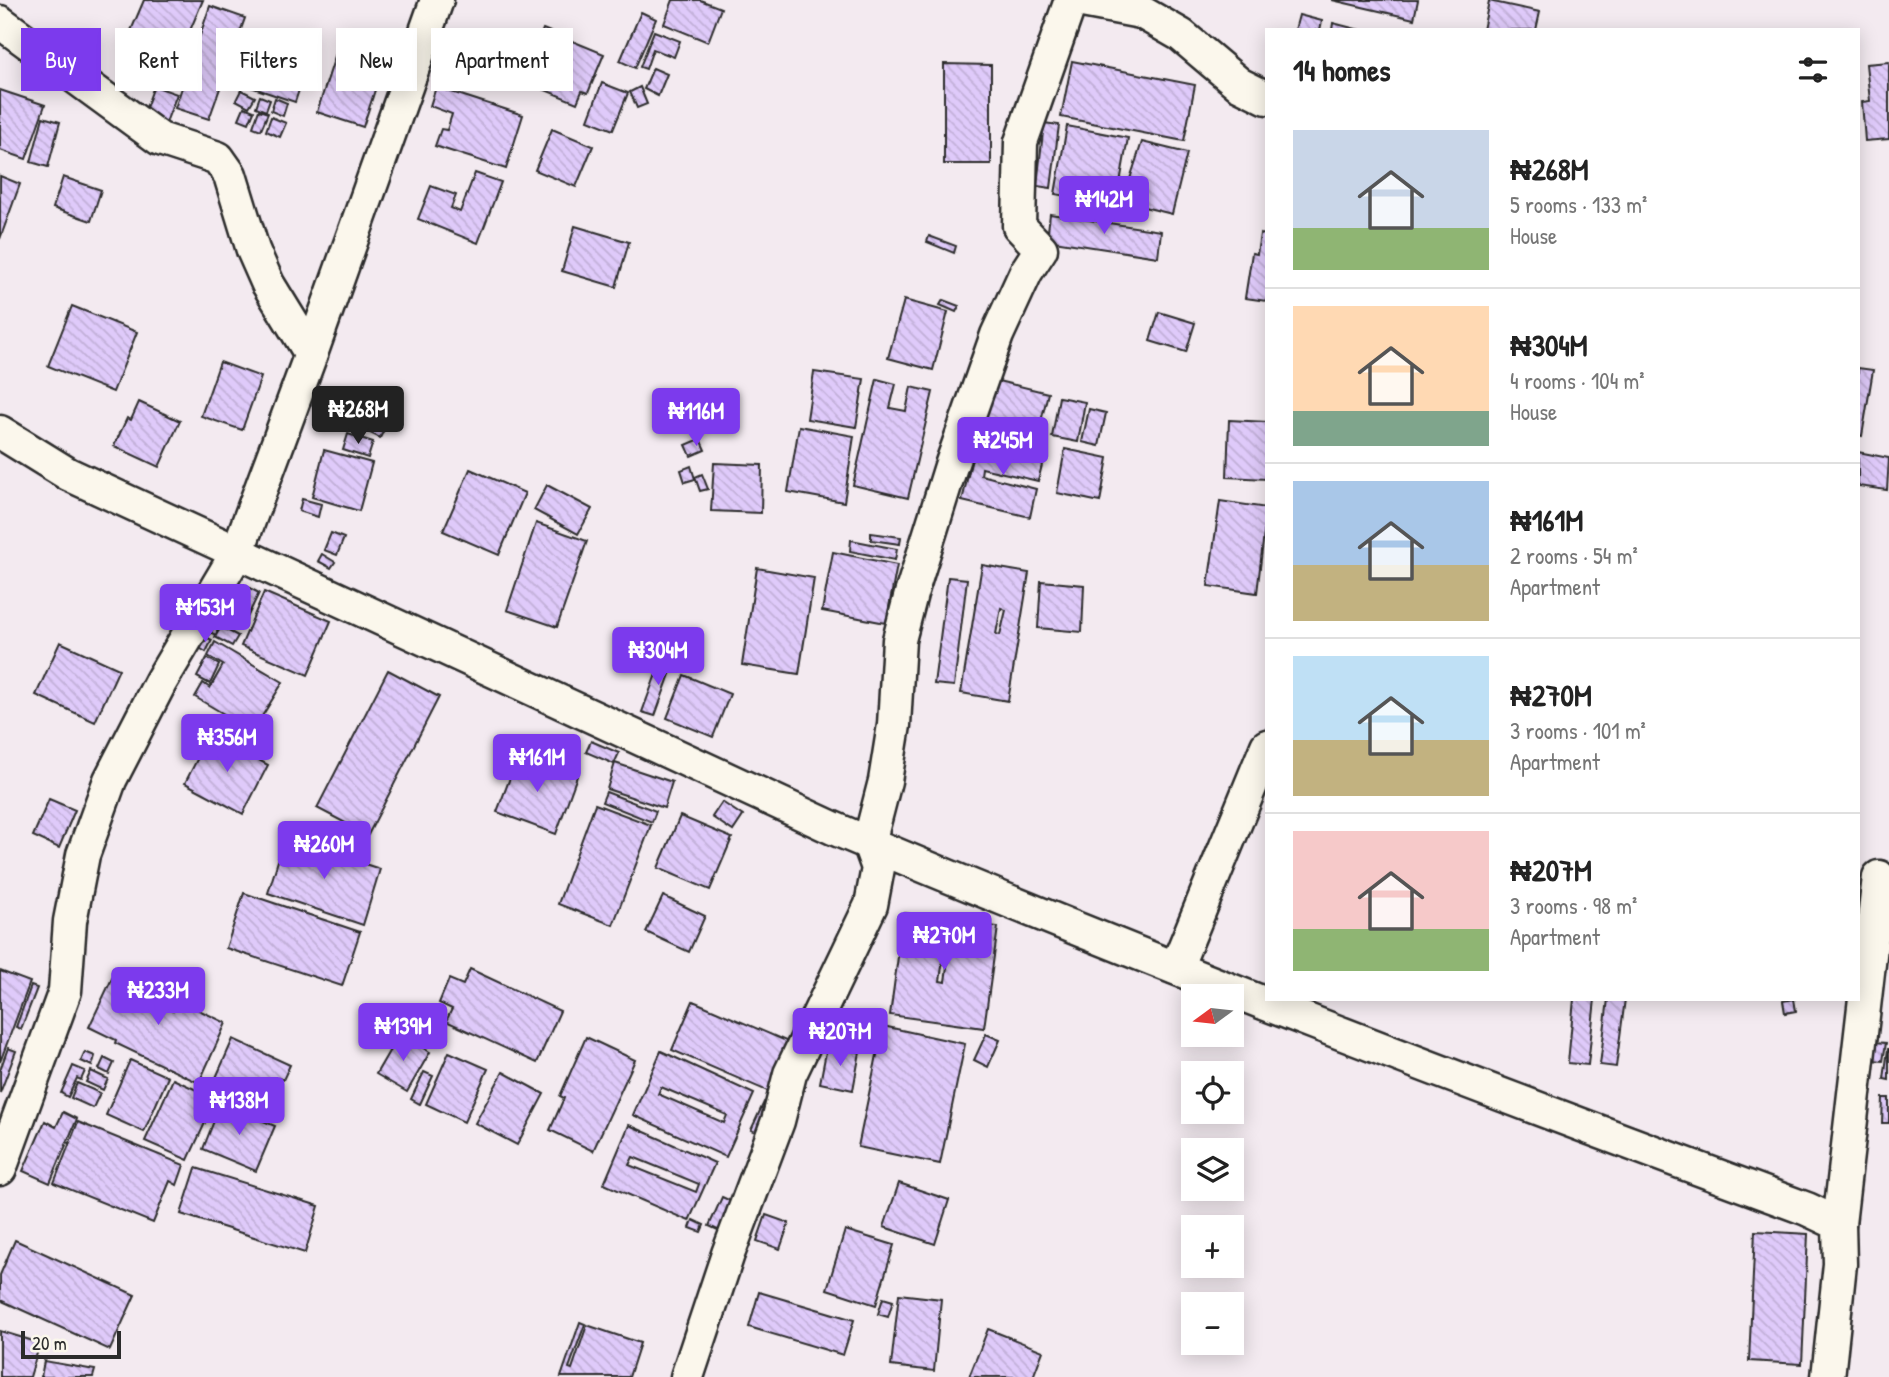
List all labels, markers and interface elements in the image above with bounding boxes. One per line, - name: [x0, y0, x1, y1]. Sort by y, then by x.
- chip: Buy: [21, 28, 101, 91]
- chip: Rent: [115, 28, 202, 91]
- chip: Filters: [216, 28, 322, 91]
- chip: New: [336, 28, 417, 91]
- chip: Apartment: [431, 28, 573, 91]
- text: 14 homes: [1293, 50, 1391, 90]
- icon: filters: [1794, 51, 1832, 89]
- text: ₦268M: [1510, 149, 1589, 189]
- icon: home: [1349, 158, 1433, 242]
- pin: ₦142M: [1055, 176, 1153, 236]
- text: ₦142M: [1075, 183, 1133, 214]
- text: 5 rooms · 133 m²: [1510, 189, 1647, 220]
- text: House: [1510, 220, 1557, 251]
- text: ₦304M: [1510, 325, 1588, 365]
- icon: home: [1349, 334, 1433, 418]
- text: 4 rooms · 104 m²: [1510, 365, 1644, 396]
- pin: ₦268M: [309, 386, 407, 446]
- pin: ₦116M: [647, 388, 745, 448]
- text: ₦268M: [328, 393, 388, 424]
- text: ₦116M: [668, 395, 724, 426]
- text: House: [1510, 396, 1557, 427]
- pin: ₦245M: [954, 418, 1052, 477]
- text: ₦245M: [973, 424, 1033, 455]
- text: ₦161M: [1510, 500, 1583, 540]
- icon: home: [1349, 509, 1433, 593]
- text: 2 rooms · 54 m²: [1510, 540, 1638, 571]
- text: Apartment: [1510, 571, 1600, 602]
- pin: ₦153M: [156, 584, 254, 644]
- text: ₦153M: [176, 591, 234, 622]
- pin: ₦304M: [609, 628, 707, 687]
- text: ₦304M: [628, 634, 688, 665]
- text: ₦270M: [1510, 675, 1592, 715]
- icon: home: [1349, 684, 1433, 768]
- pin: ₦356M: [178, 714, 276, 774]
- text: 3 rooms · 101 m²: [1510, 715, 1646, 746]
- text: ₦356M: [197, 721, 257, 752]
- pin: ₦161M: [488, 734, 586, 794]
- text: ₦161M: [509, 741, 565, 772]
- text: Apartment: [1510, 746, 1600, 777]
- pin: ₦260M: [275, 822, 373, 881]
- text: ₦260M: [294, 828, 354, 859]
- text: ₦207M: [1510, 850, 1592, 890]
- icon: home: [1349, 859, 1433, 943]
- text: 3 rooms · 98 m²: [1510, 890, 1637, 921]
- pin: ₦270M: [895, 912, 993, 972]
- text: ₦270M: [913, 919, 975, 950]
- text: Apartment: [1510, 921, 1600, 952]
- pin: ₦233M: [109, 968, 207, 1027]
- text: ₦233M: [127, 974, 189, 1005]
- north arrow: [1181, 984, 1244, 1046]
- map controls: [1181, 984, 1244, 1355]
- pin: ₦139M: [354, 1004, 452, 1063]
- pin: ₦207M: [791, 1009, 889, 1068]
- text: ₦139M: [374, 1010, 432, 1041]
- text: ₦207M: [809, 1015, 871, 1046]
- button: locate: [1181, 1061, 1244, 1124]
- pin: ₦138M: [190, 1078, 288, 1137]
- text: ₦138M: [210, 1084, 268, 1115]
- button: layers: [1181, 1138, 1244, 1201]
- button: +: [1181, 1215, 1244, 1278]
- button: −: [1181, 1292, 1244, 1355]
- scale bar: [21, 1328, 121, 1360]
- text: 20 m: [32, 1330, 67, 1356]

